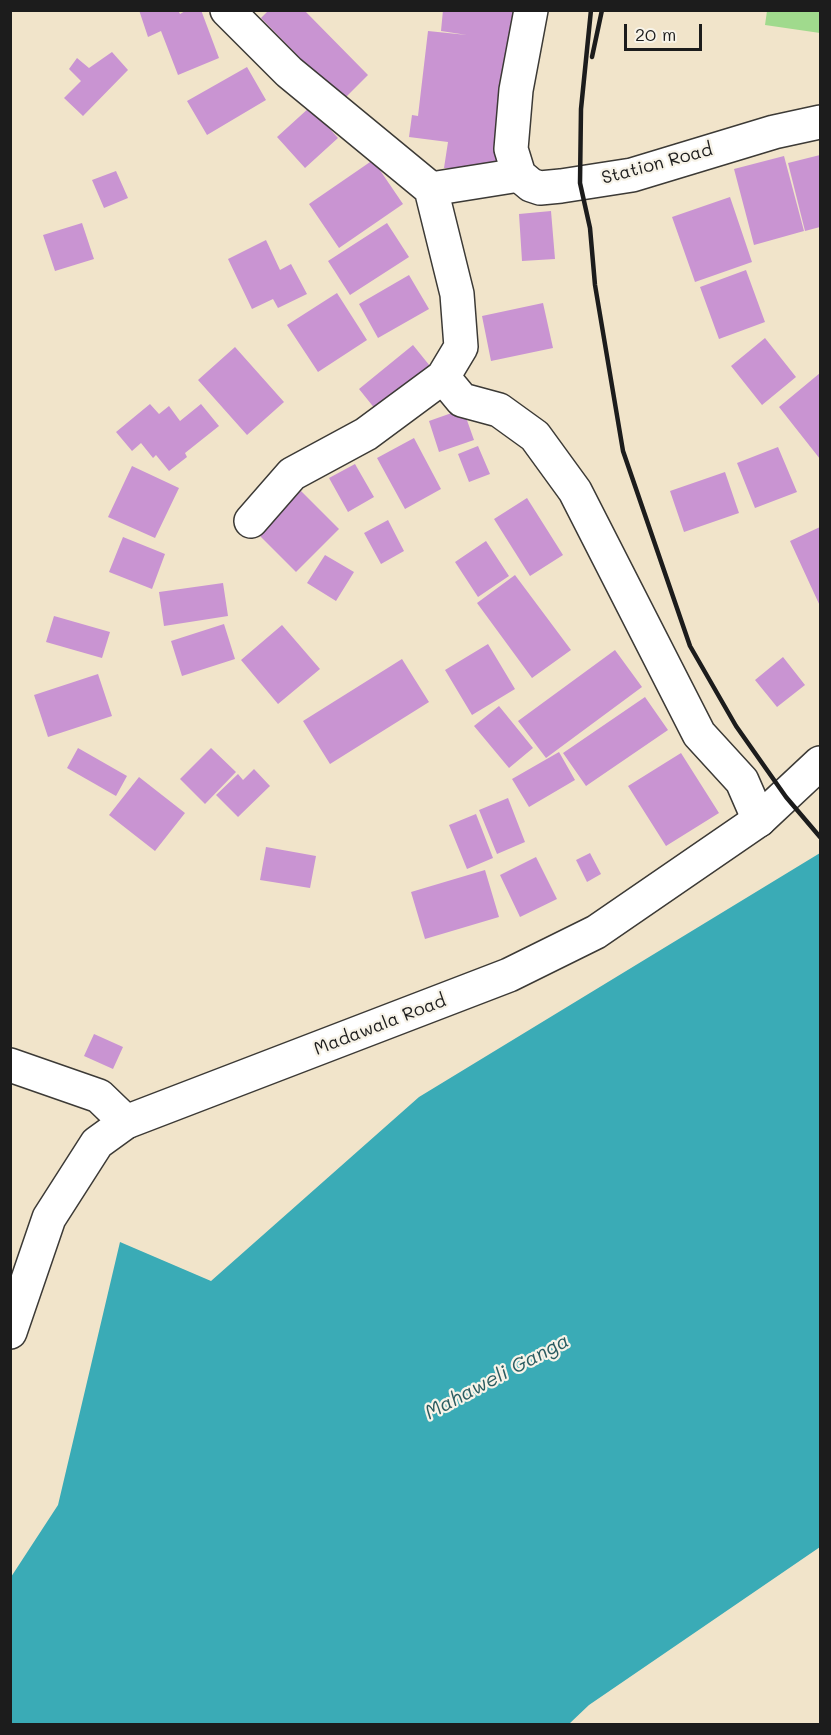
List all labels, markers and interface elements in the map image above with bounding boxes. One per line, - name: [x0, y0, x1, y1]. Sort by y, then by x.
- scale bar: [627, 12, 705, 50]
- text: 20 m: [635, 22, 676, 46]
- street label: Station Road: [599, 139, 715, 189]
- street label: Madawala Road: [311, 990, 449, 1060]
- water label: Mahaweli Ganga: [421, 1329, 573, 1425]

